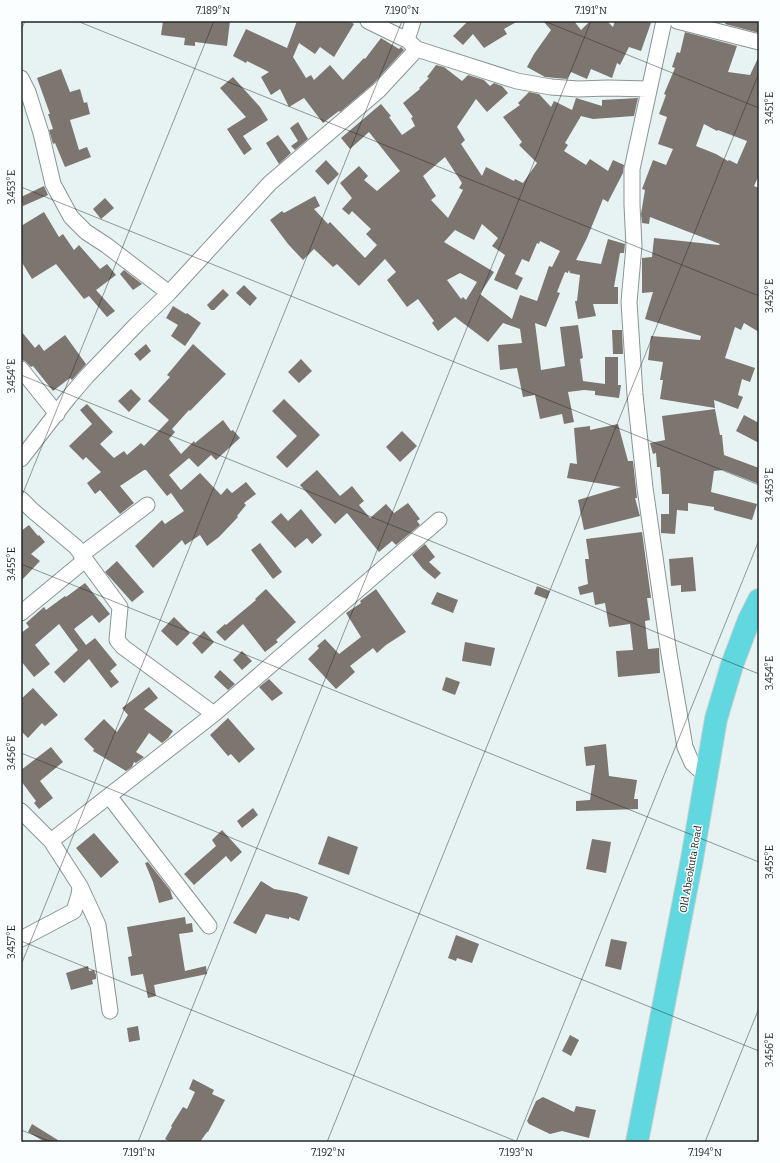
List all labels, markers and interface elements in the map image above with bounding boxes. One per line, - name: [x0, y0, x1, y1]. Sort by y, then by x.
- text: 7.189°N: [196, 5, 230, 17]
- text: 7.190°N: [385, 5, 419, 17]
- text: 7.191°N: [575, 5, 607, 17]
- text: 3.451°E: [764, 92, 776, 124]
- text: 3.453°E: [6, 170, 18, 204]
- text: 3.452°E: [764, 279, 776, 313]
- text: 3.454°E: [6, 359, 18, 393]
- text: 3.453°E: [764, 468, 776, 502]
- text: 3.455°E: [6, 547, 18, 581]
- text: 3.454°E: [764, 656, 776, 690]
- text: 3.456°E: [6, 736, 18, 770]
- street label: Old Abeokuta Road: [677, 825, 705, 914]
- text: 3.455°E: [764, 845, 776, 879]
- text: 3.457°E: [6, 925, 18, 959]
- text: 3.456°E: [764, 1033, 776, 1067]
- text: 7.191°N: [123, 1147, 155, 1159]
- text: 7.192°N: [311, 1147, 345, 1159]
- text: 7.193°N: [499, 1147, 533, 1159]
- text: 7.194°N: [688, 1147, 722, 1159]

